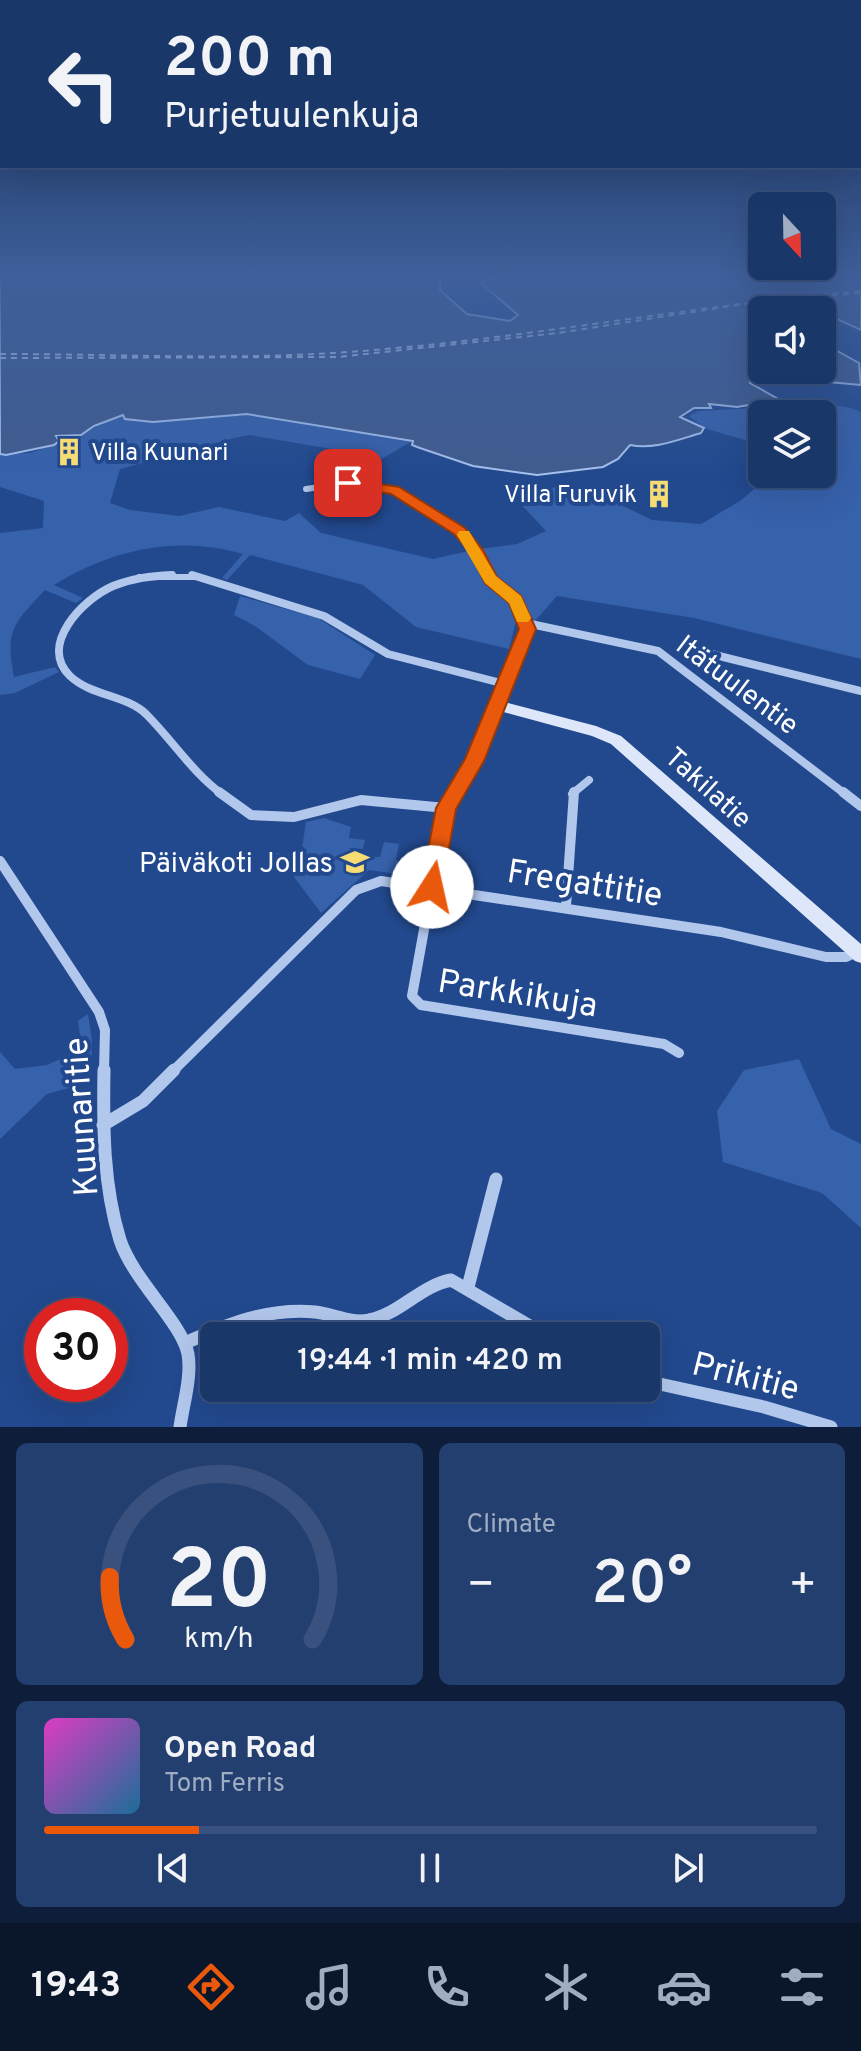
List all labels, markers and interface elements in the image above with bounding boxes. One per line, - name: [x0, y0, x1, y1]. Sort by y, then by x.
- text: 200 m: [164, 26, 335, 96]
- icon: left: [32, 32, 136, 136]
- text: Purjetuulenkuja: [164, 95, 420, 141]
- north arrow: [748, 192, 836, 280]
- map controls: [748, 192, 836, 488]
- button: sound: [748, 296, 836, 384]
- button: layers: [748, 400, 836, 488]
- building icon: Villa Kuunari: [54, 437, 84, 467]
- place label: Villa Kuunari: [91, 439, 228, 469]
- pin: [314, 449, 382, 517]
- icon: arrive: [326, 461, 370, 505]
- building icon: Villa Furuvik: [644, 479, 674, 509]
- place label: Villa Furuvik: [504, 481, 637, 511]
- street label: Itätuulentie: [668, 629, 805, 744]
- street label: Takilatie: [656, 741, 758, 838]
- position arrow: [390, 845, 474, 929]
- place label: Päiväkoti Jollas: [139, 847, 333, 883]
- school or university icon: Päiväkoti Jollas: [340, 847, 370, 877]
- street label: Fregattitie: [504, 852, 665, 919]
- street label: Parkkikuja: [434, 962, 600, 1029]
- street label: Kuunaritie: [56, 1036, 110, 1198]
- speed limit sign: 30: [24, 1298, 128, 1402]
- text: 19:44 · 1 min · 420 m: [297, 1343, 563, 1380]
- street label: Prikitie: [687, 1344, 803, 1412]
- text: Climate: [467, 1509, 556, 1542]
- text: 20: [166, 1533, 272, 1638]
- text: 20°: [591, 1549, 692, 1625]
- text: −: [467, 1559, 495, 1615]
- text: +: [789, 1559, 817, 1615]
- text: km/h: [185, 1622, 254, 1658]
- text: Open Road: [164, 1731, 316, 1768]
- text: Tom Ferris: [164, 1768, 285, 1801]
- icon: previous: [151, 1846, 195, 1890]
- icon: pause: [408, 1846, 452, 1890]
- icon: next: [666, 1846, 710, 1890]
- icon: directions: [183, 1959, 239, 2015]
- icon: music: [301, 1959, 357, 2015]
- icon: phone: [419, 1959, 475, 2015]
- icon: climate: [538, 1959, 594, 2015]
- icon: car: [656, 1959, 712, 2015]
- icon: filters: [774, 1959, 830, 2015]
- text: 19:43: [31, 1964, 121, 2010]

